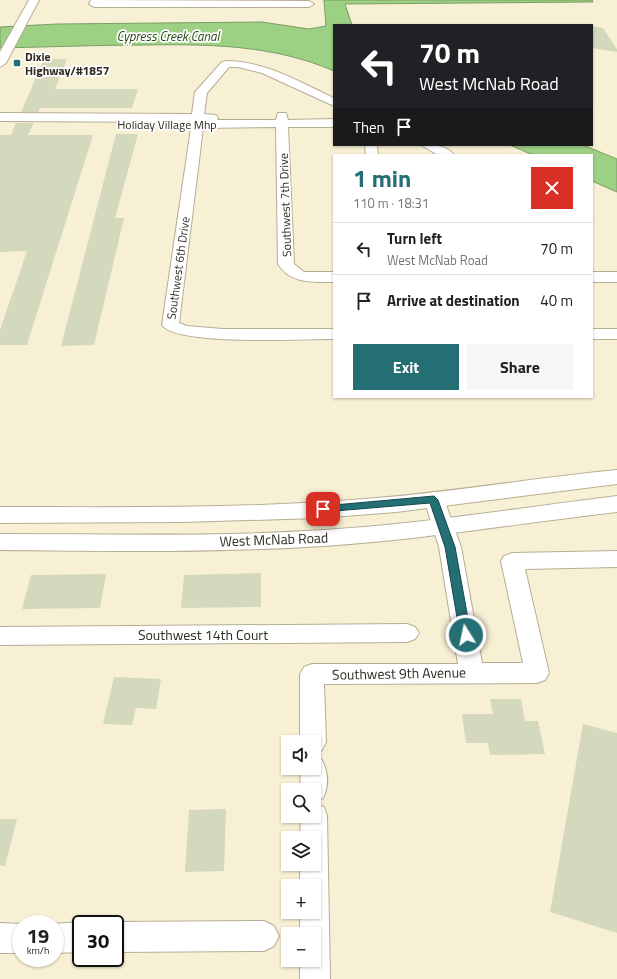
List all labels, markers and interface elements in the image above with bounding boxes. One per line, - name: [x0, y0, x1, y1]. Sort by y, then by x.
- water label: Cypress Creek Canal: [117, 26, 222, 46]
- text: 70 m: [419, 31, 480, 74]
- icon: left: [353, 40, 405, 92]
- place label: Dixie Highway/#1857: [25, 47, 110, 80]
- marker: Dixie Highway/#1857: [12, 58, 22, 68]
- text: West McNab Road: [419, 70, 559, 97]
- street label: Holiday Village Mhp: [117, 115, 217, 134]
- text: Then: [353, 116, 385, 139]
- icon: arrive: [393, 116, 415, 138]
- street label: Southwest 7th Drive: [274, 153, 296, 257]
- text: 1 min: [353, 160, 411, 196]
- button: close: [531, 167, 573, 209]
- text: 110 m · 18:31: [353, 193, 429, 213]
- street label: Southwest 6th Drive: [161, 215, 195, 321]
- text: Turn left: [387, 227, 442, 250]
- text: 70 m: [540, 237, 573, 260]
- icon: left: [353, 238, 375, 260]
- text: West McNab Road: [387, 250, 488, 270]
- text: Arrive at destination: [387, 289, 520, 312]
- text: 40 m: [540, 289, 573, 312]
- icon: arrive: [353, 290, 375, 312]
- button: Exit: [353, 344, 459, 390]
- button: Share: [467, 344, 573, 390]
- pin: [306, 492, 340, 526]
- icon: arrive: [312, 498, 334, 520]
- street label: West McNab Road: [219, 527, 329, 551]
- position arrow: [445, 614, 487, 656]
- street label: Southwest 14th Court: [138, 624, 268, 645]
- street label: Southwest 9th Avenue: [332, 661, 466, 685]
- map controls: [281, 735, 321, 967]
- button: sound: [281, 735, 321, 775]
- button: search: [281, 783, 321, 823]
- button: layers: [281, 831, 321, 871]
- button: +: [281, 879, 321, 919]
- speed limit sign: 30: [72, 915, 124, 967]
- text: 19: [27, 920, 49, 951]
- button: −: [281, 927, 321, 967]
- text: km/h: [27, 943, 49, 958]

